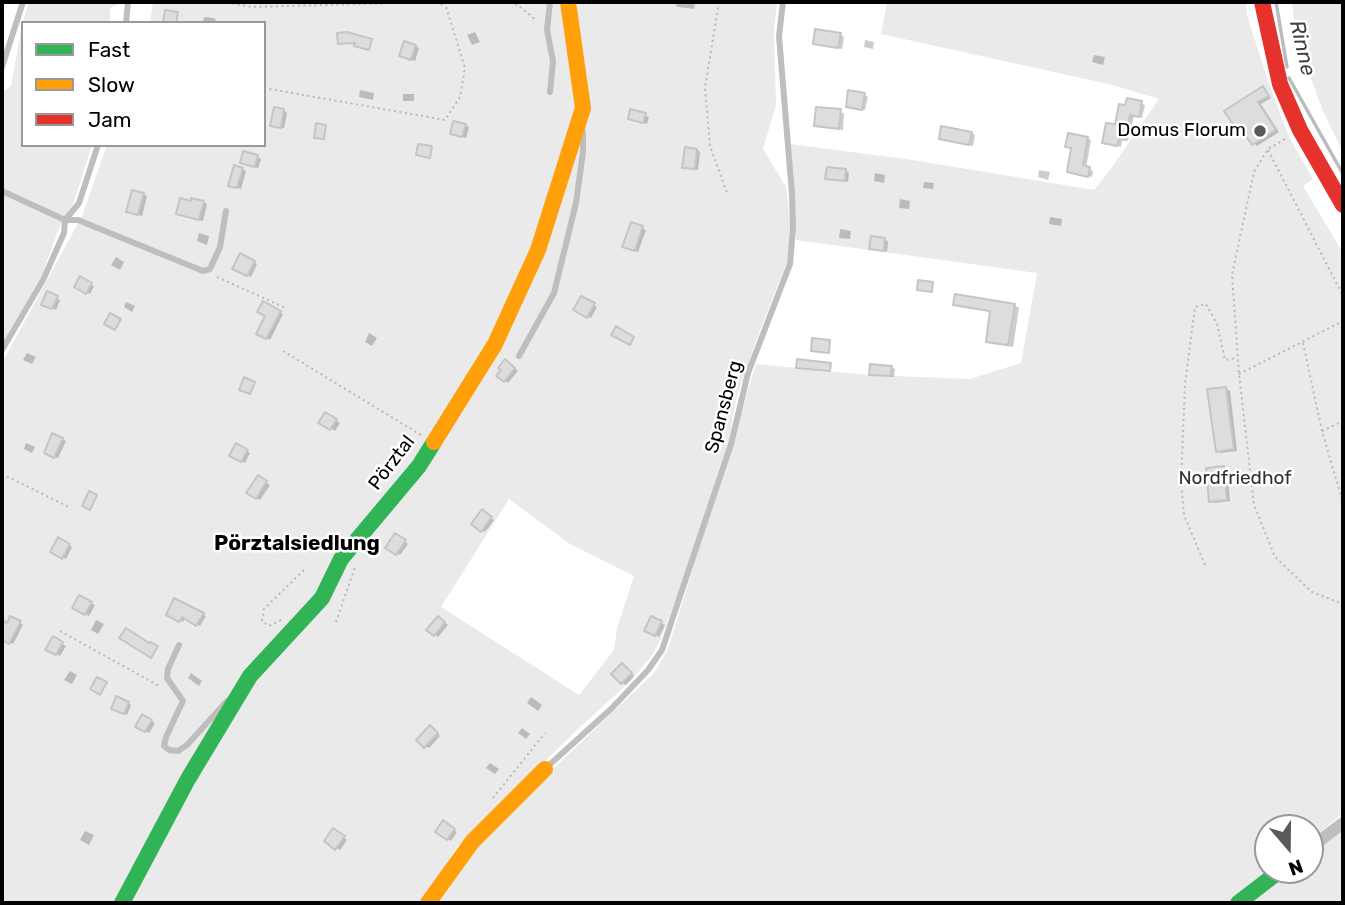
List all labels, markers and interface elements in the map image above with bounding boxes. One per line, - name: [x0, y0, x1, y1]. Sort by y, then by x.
- water label: Rinne: [1283, 18, 1321, 78]
- legend: [21, 21, 266, 147]
- text: Fast: [88, 37, 130, 62]
- text: Slow: [88, 72, 135, 97]
- text: Jam: [88, 107, 132, 132]
- place label: Domus Florum: [1117, 120, 1246, 142]
- marker: Domus Florum: [1252, 123, 1268, 139]
- street label: Spansberg: [701, 358, 747, 456]
- street label: Pörztal: [364, 431, 420, 495]
- park label: Nordfriedhof: [1178, 468, 1292, 490]
- district label: Pörztalsiedlung: [214, 531, 380, 557]
- north arrow: [1254, 814, 1324, 884]
- text: N: [1285, 854, 1306, 880]

